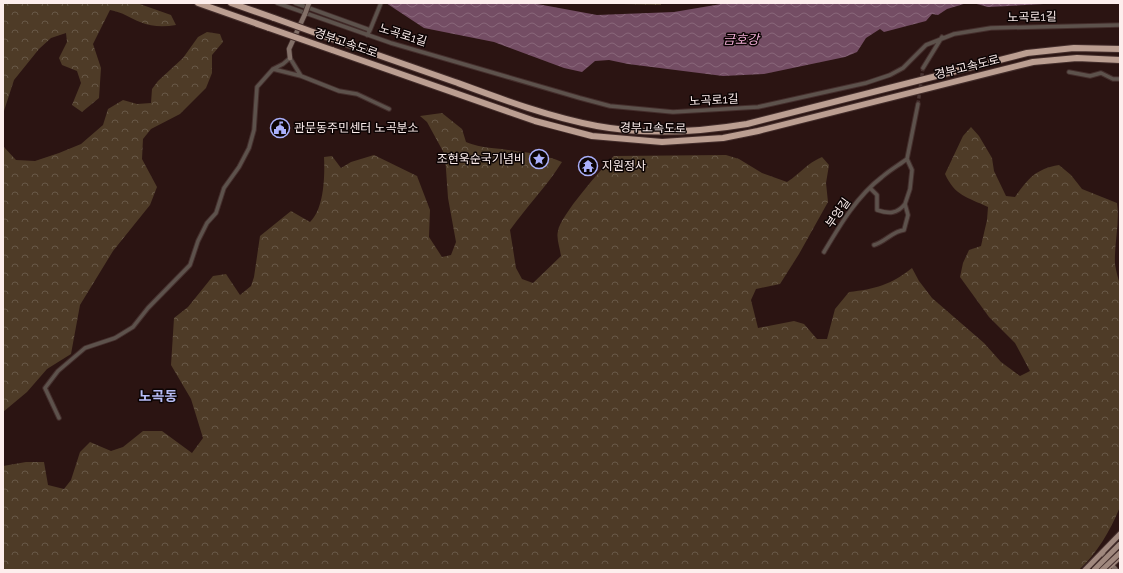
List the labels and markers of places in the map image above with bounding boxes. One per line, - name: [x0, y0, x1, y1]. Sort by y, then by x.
- public building icon: 관문동주민센터 노곡분소: [269, 117, 291, 139]
- place label: 관문동주민센터 노곡분소: [294, 121, 419, 135]
- place icon: 조현욱순국기념비: [528, 148, 550, 170]
- place label: 조현욱순국기념비: [437, 152, 525, 166]
- temple icon: 지원정사: [577, 155, 599, 177]
- place label: 지원정사: [602, 159, 646, 173]

